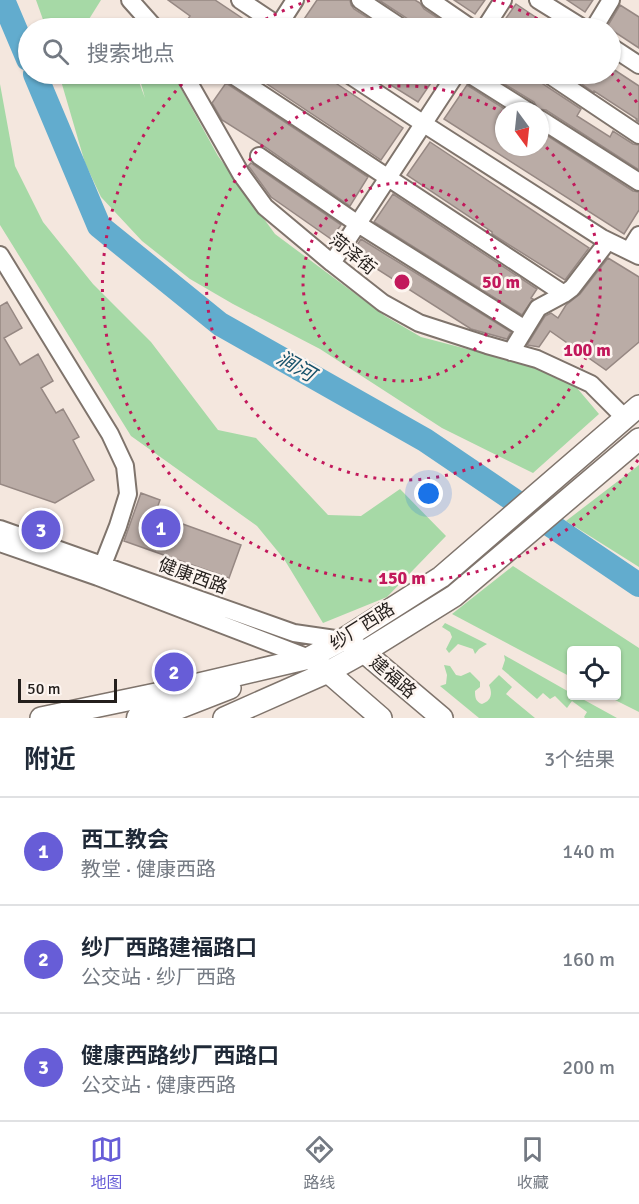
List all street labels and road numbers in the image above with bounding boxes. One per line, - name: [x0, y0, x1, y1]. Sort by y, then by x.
- street label: 菏泽街: [325, 228, 381, 280]
- street label: 健康西路: [155, 553, 231, 599]
- street label: 纱厂西路: [326, 598, 398, 654]
- street label: 建福路: [365, 651, 421, 703]

